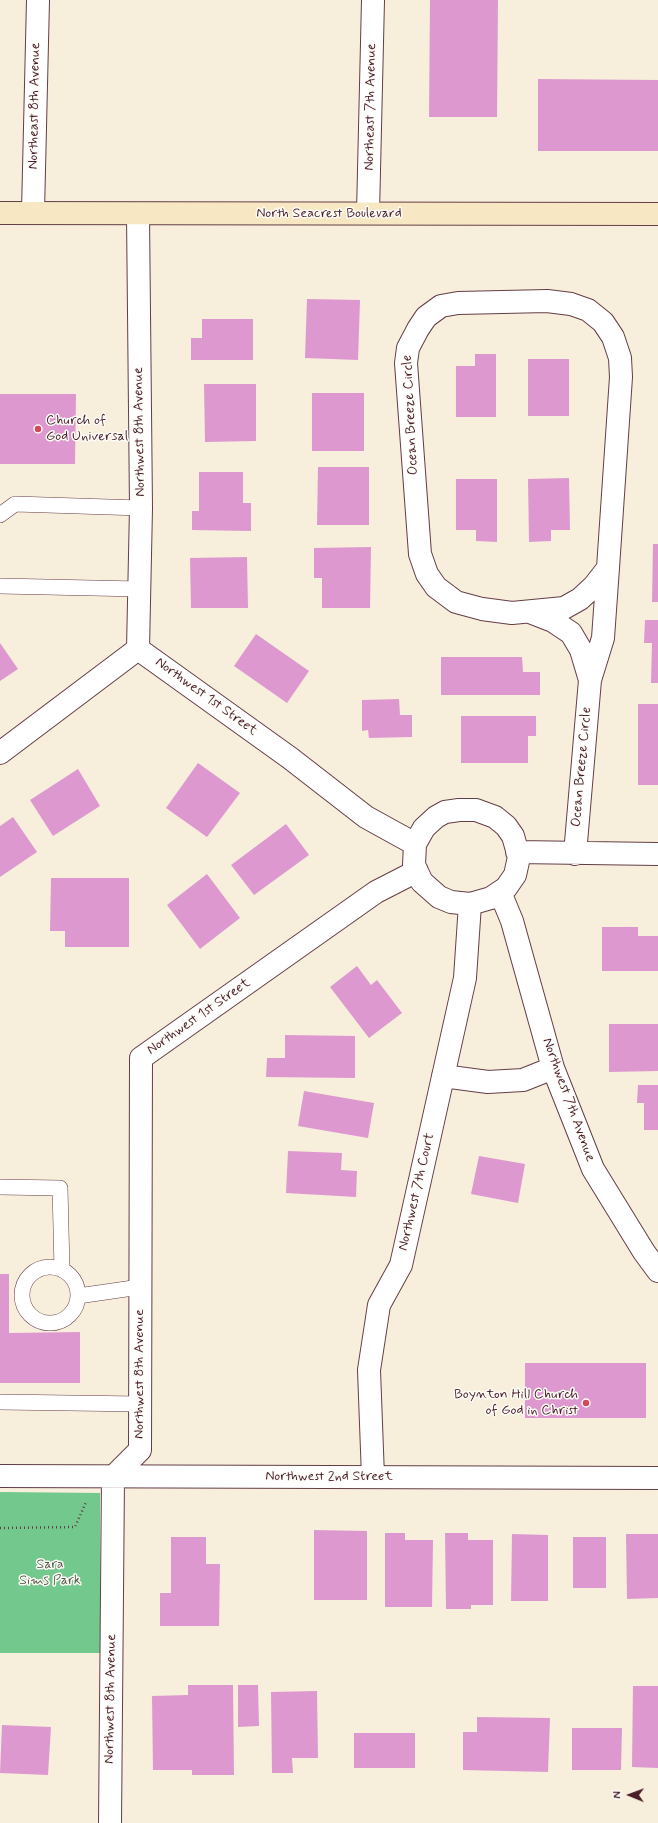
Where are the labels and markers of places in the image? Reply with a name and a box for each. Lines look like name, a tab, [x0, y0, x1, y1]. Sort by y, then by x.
place label: Church of God Universal	[46, 413, 128, 446]
marker: Church of God Universal	[33, 424, 43, 434]
place label: Boynton Hill Church of God in Christ	[454, 1387, 578, 1420]
marker: Boynton Hill Church of God in Christ	[581, 1398, 591, 1408]

